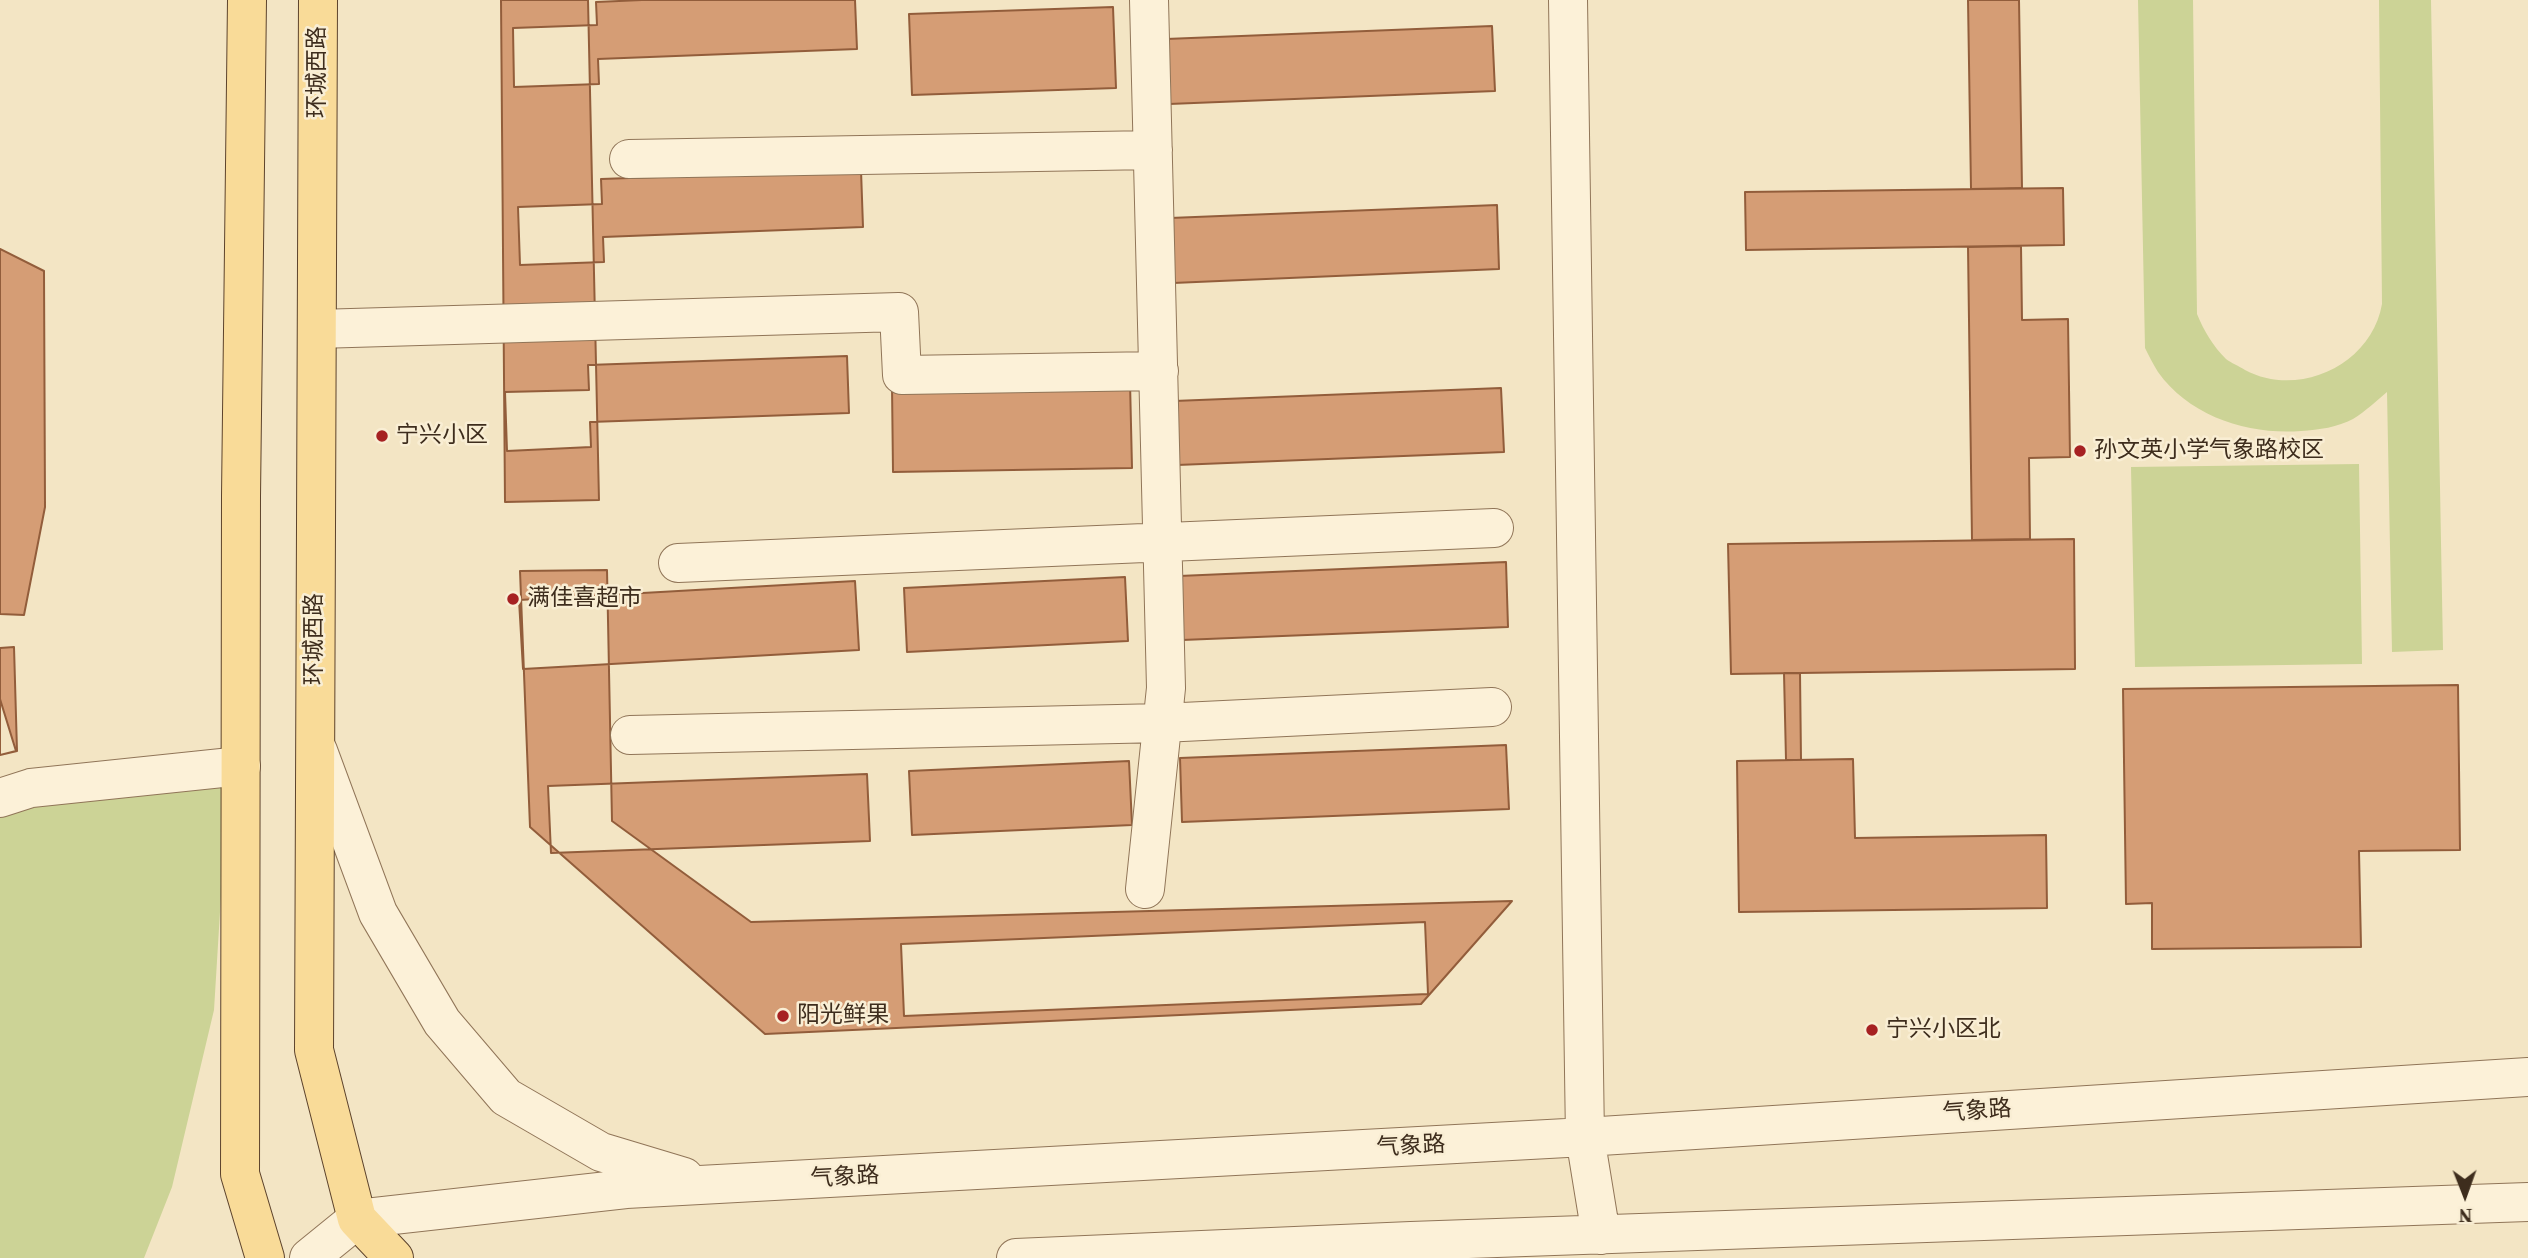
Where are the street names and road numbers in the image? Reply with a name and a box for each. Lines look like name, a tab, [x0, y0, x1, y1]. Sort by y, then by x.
street label: 环城西路	[304, 26, 332, 118]
street label: 环城西路	[301, 593, 329, 685]
street label: 气象路	[1942, 1096, 2012, 1128]
street label: 气象路	[1376, 1131, 1446, 1163]
street label: 气象路	[810, 1162, 880, 1194]

